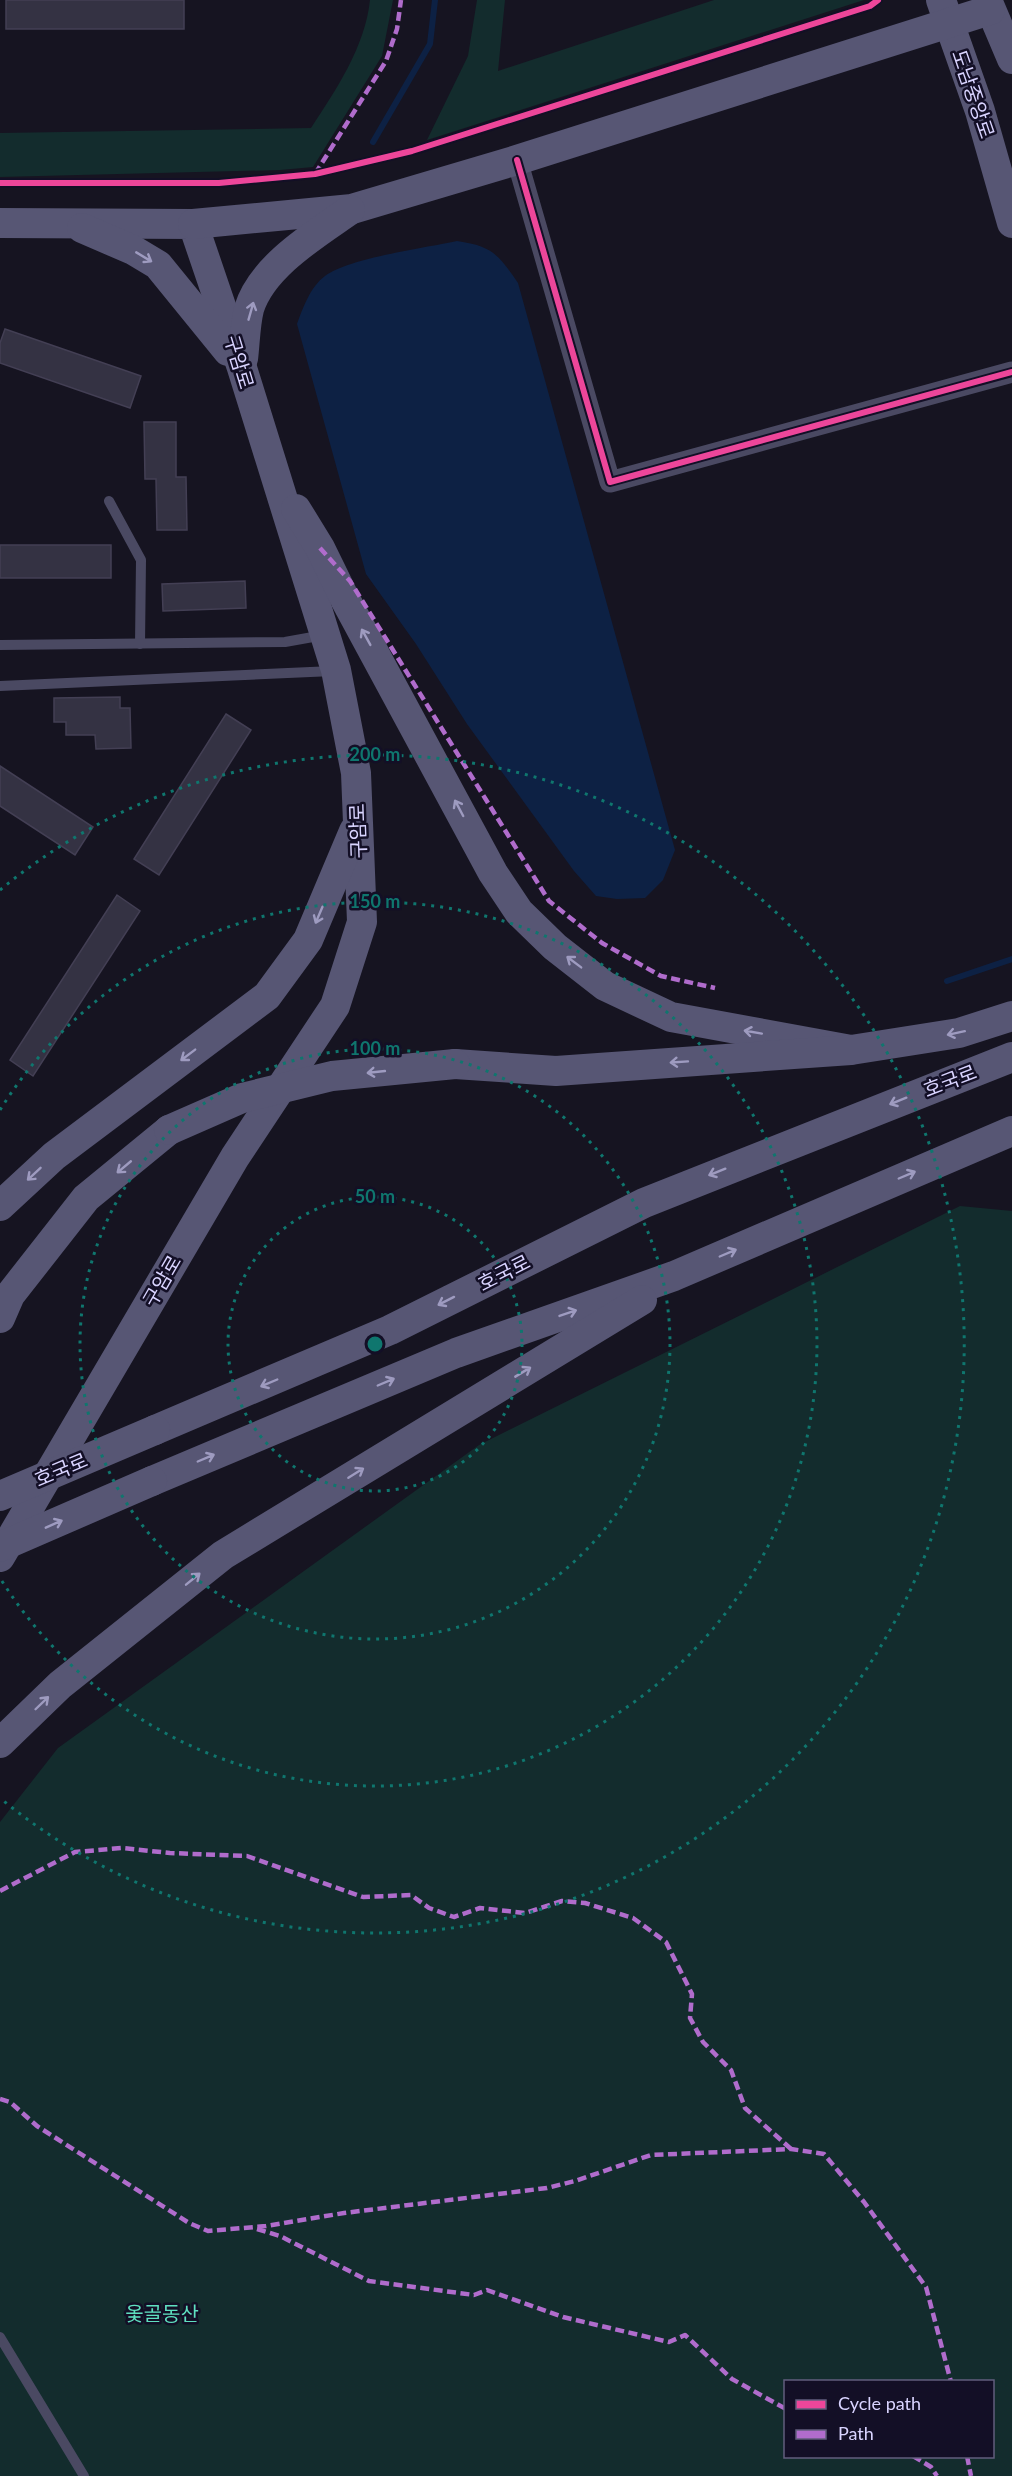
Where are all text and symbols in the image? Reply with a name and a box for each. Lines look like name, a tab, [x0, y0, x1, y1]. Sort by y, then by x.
street label: 도남중앙로	[948, 46, 1000, 141]
one-way arrow	[135, 251, 152, 263]
one-way arrow	[245, 302, 257, 321]
street label: 구암로	[220, 332, 260, 392]
one-way arrow	[359, 629, 371, 646]
text: 200 m	[350, 743, 400, 765]
one-way arrow	[453, 799, 464, 817]
street label: 구암로	[344, 803, 370, 859]
text: 150 m	[350, 890, 400, 912]
one-way arrow	[313, 905, 324, 924]
one-way arrow	[566, 956, 582, 969]
one-way arrow	[743, 1026, 763, 1037]
one-way arrow	[947, 1028, 966, 1039]
text: 100 m	[350, 1037, 400, 1059]
one-way arrow	[181, 1049, 197, 1061]
one-way arrow	[670, 1057, 689, 1068]
street label: 호국로	[920, 1059, 980, 1101]
one-way arrow	[367, 1067, 387, 1078]
one-way arrow	[890, 1096, 908, 1107]
one-way arrow	[117, 1160, 132, 1174]
one-way arrow	[27, 1167, 42, 1181]
one-way arrow	[708, 1167, 727, 1178]
one-way arrow	[897, 1169, 916, 1180]
text: 50 m	[355, 1185, 395, 1207]
one-way arrow	[718, 1247, 737, 1258]
street label: 호국로	[474, 1249, 534, 1295]
street label: 구암로	[137, 1251, 185, 1310]
one-way arrow	[438, 1296, 456, 1308]
one-way arrow	[558, 1307, 577, 1318]
centre of rings	[365, 1334, 385, 1354]
one-way arrow	[514, 1366, 531, 1378]
one-way arrow	[376, 1376, 394, 1387]
one-way arrow	[261, 1378, 279, 1389]
street label: 호국로	[31, 1447, 91, 1491]
one-way arrow	[196, 1452, 215, 1463]
one-way arrow	[347, 1466, 364, 1478]
one-way arrow	[44, 1518, 62, 1529]
one-way arrow	[185, 1572, 200, 1586]
one-way arrow	[35, 1696, 50, 1710]
park label: 옻골동산	[125, 2301, 199, 2325]
legend	[784, 2380, 994, 2458]
text: Cycle path	[838, 2392, 921, 2414]
text: Path	[838, 2422, 874, 2444]

